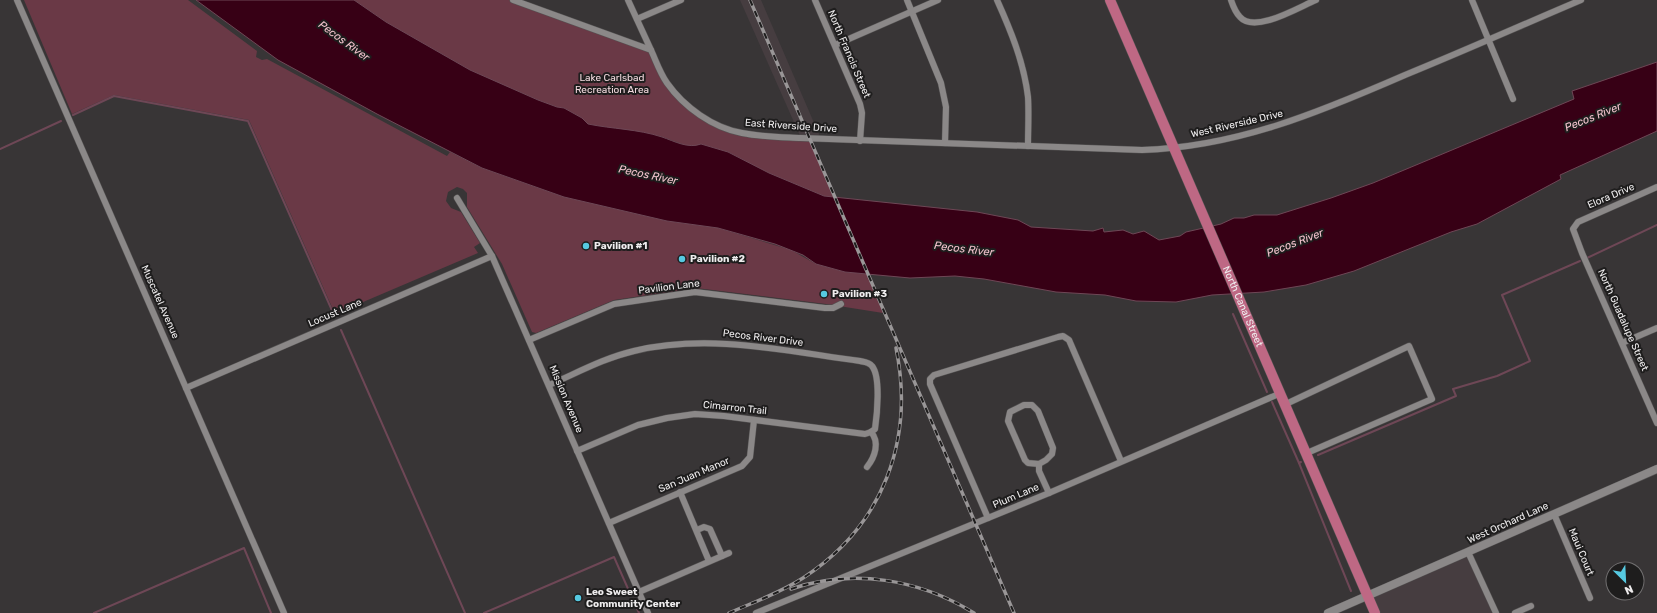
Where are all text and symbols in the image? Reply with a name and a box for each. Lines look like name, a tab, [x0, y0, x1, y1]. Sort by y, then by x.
street label: North Francis Street	[825, 8, 873, 100]
water label: Pecos River	[316, 18, 373, 64]
park label: Lake Carlsbad Recreation Area	[575, 72, 649, 96]
water label: Pecos River	[1563, 99, 1624, 134]
street label: West Riverside Drive	[1190, 107, 1285, 140]
street label: East Riverside Drive	[745, 117, 838, 135]
water label: Pecos River	[617, 162, 679, 188]
street label: Elora Drive	[1586, 181, 1637, 211]
water label: Pecos River	[1265, 226, 1326, 260]
water label: Pecos River	[933, 239, 995, 259]
place label: Pavilion #1	[594, 240, 647, 252]
marker: Pavilion #1	[581, 241, 591, 251]
place label: Pavilion #2	[690, 253, 745, 265]
marker: Pavilion #2	[677, 254, 687, 264]
street label: Muscatel Avenue	[138, 263, 182, 341]
street label: North Canal Street	[1220, 264, 1265, 349]
street label: North Guadalupe Street	[1595, 267, 1651, 373]
street label: Pavilion Lane	[638, 277, 701, 297]
place label: Pavilion #3	[832, 288, 887, 300]
marker: Pavilion #3	[819, 289, 829, 299]
street label: Locust Lane	[306, 296, 364, 330]
street label: Pecos River Drive	[722, 327, 804, 349]
street label: Mission Avenue	[546, 364, 586, 435]
street label: Cimarron Trail	[703, 399, 767, 417]
street label: San Juan Manor	[657, 455, 731, 495]
street label: Plum Lane	[991, 481, 1041, 511]
street label: West Orchard Lane	[1466, 500, 1551, 546]
street label: Maui Court	[1566, 526, 1596, 578]
north arrow	[1605, 561, 1645, 601]
text: N	[1623, 582, 1635, 597]
place label: Leo Sweet Community Center	[586, 586, 681, 610]
marker: Leo Sweet Community Center	[573, 593, 583, 603]

